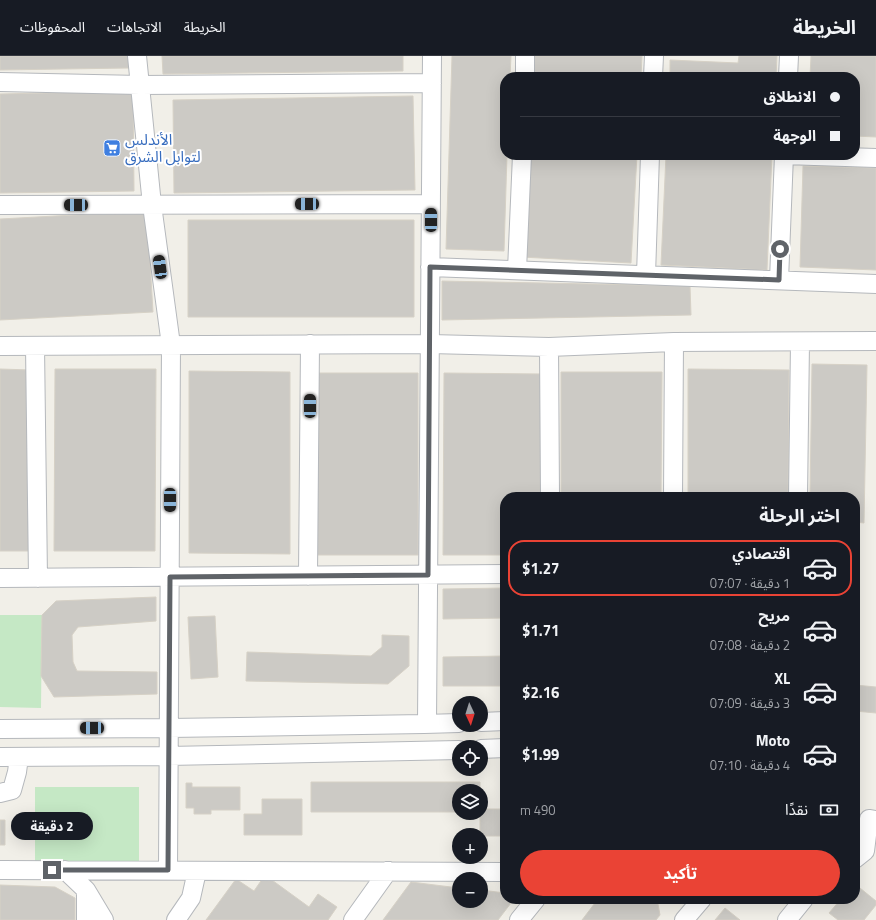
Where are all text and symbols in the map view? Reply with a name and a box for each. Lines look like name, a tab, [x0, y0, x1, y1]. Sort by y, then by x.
text: الخريطة	[793, 12, 856, 41]
text: المحفوظات	[20, 16, 85, 37]
text: الاتجاهات	[107, 16, 162, 37]
text: الخريطة	[184, 16, 226, 37]
text: الانطلاق	[764, 85, 816, 108]
text: الوجهة	[773, 124, 816, 147]
place label: الأندلس لتوابل الشرق	[125, 128, 201, 168]
supermarket icon: الأندلس لتوابل الشرق	[102, 138, 122, 158]
car	[295, 198, 319, 210]
car	[64, 199, 88, 211]
car	[425, 208, 437, 232]
route start	[771, 240, 789, 258]
car	[152, 254, 168, 280]
car	[304, 394, 316, 418]
car	[164, 488, 176, 512]
text: اختر الرحلة	[759, 502, 840, 529]
text: اقتصادي	[732, 542, 790, 565]
icon: car	[802, 550, 838, 586]
text: $1.27	[522, 557, 559, 580]
text: 1 دقيقة · 07:07	[710, 573, 790, 593]
text: مريح	[758, 604, 790, 627]
icon: car	[802, 612, 838, 648]
text: $1.71	[522, 619, 559, 642]
text: 2 دقيقة · 07:08	[710, 635, 790, 655]
text: XL	[774, 667, 790, 690]
icon: car	[802, 674, 838, 710]
text: $2.16	[522, 681, 559, 704]
text: 3 دقيقة · 07:09	[710, 693, 790, 713]
north arrow	[452, 696, 488, 732]
map controls	[452, 696, 488, 908]
car	[80, 722, 104, 734]
text: Moto	[756, 729, 790, 752]
icon: car	[802, 736, 838, 772]
button: locate	[452, 740, 488, 776]
text: $1.99	[522, 743, 559, 766]
text: 4 دقيقة · 07:10	[710, 755, 790, 775]
button: layers	[452, 784, 488, 820]
text: نقدًا	[785, 798, 808, 821]
icon: cash	[818, 799, 840, 821]
text: 490 m	[520, 800, 556, 820]
callout: 2 دقيقة	[11, 812, 93, 840]
text: 2 دقيقة	[31, 816, 73, 836]
button: +	[452, 828, 488, 864]
button: تأكيد	[520, 850, 840, 896]
route end	[43, 861, 61, 879]
button: −	[452, 872, 488, 908]

